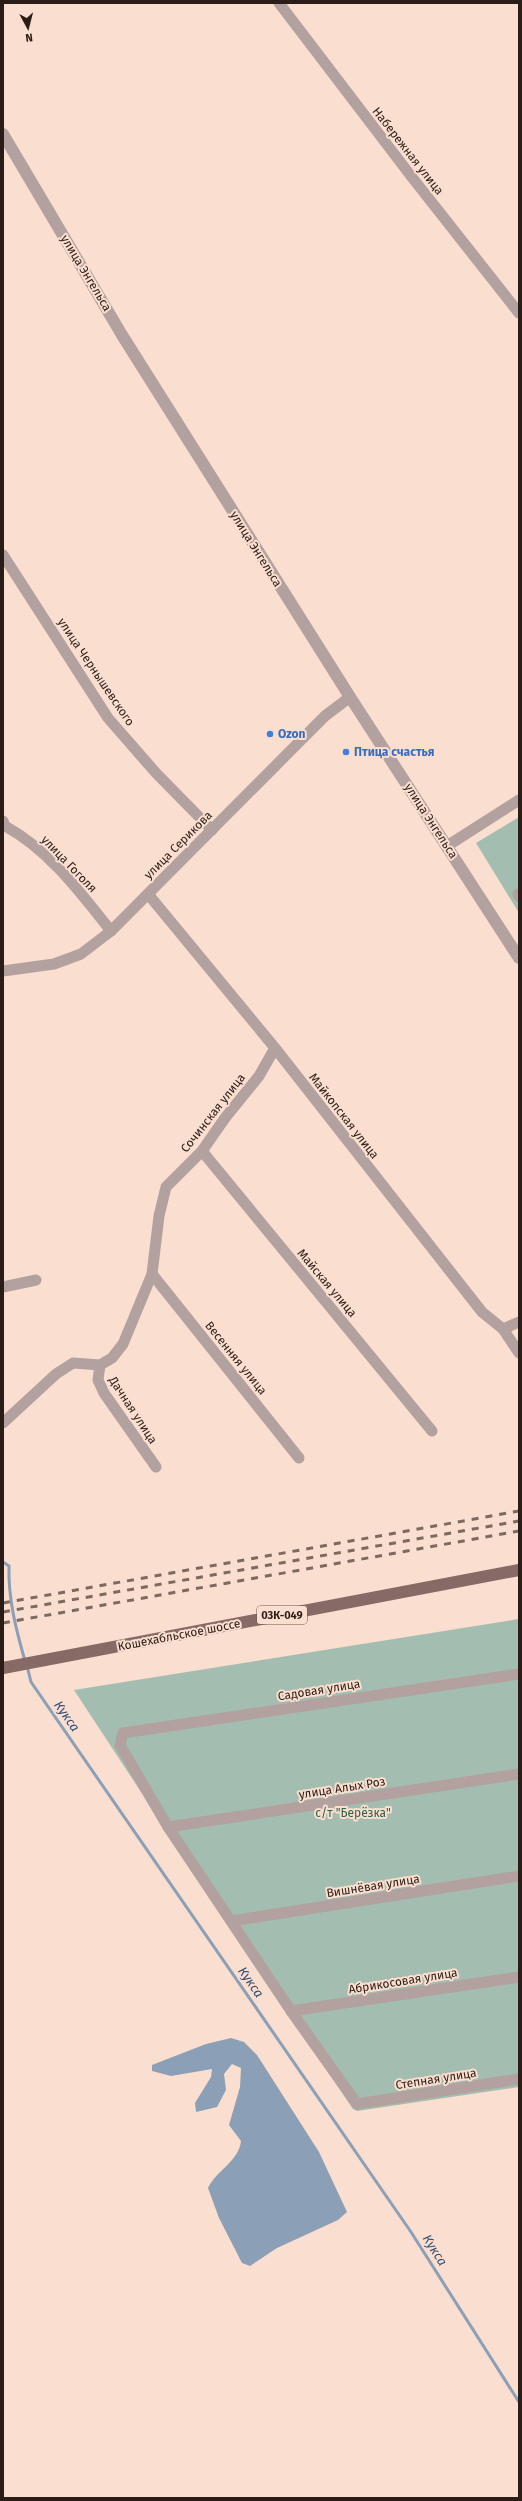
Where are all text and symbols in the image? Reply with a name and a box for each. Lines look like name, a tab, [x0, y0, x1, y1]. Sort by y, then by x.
north arrow	[8, 8, 48, 48]
text: N	[25, 31, 34, 44]
street label: Набережная улица	[369, 104, 447, 198]
street label: улица Энгельса	[58, 232, 114, 314]
street label: улица Энгельса	[227, 509, 285, 589]
street label: улица Чернышевского	[55, 615, 137, 729]
place label: Ozon	[278, 727, 306, 741]
marker: Ozon	[265, 729, 275, 739]
place label: Птица счастья	[354, 745, 434, 759]
marker: Птица счастья	[341, 747, 351, 757]
street label: улица Энгельса	[402, 781, 460, 861]
street label: улица Серикова	[141, 808, 215, 882]
street label: улица Гоголя	[38, 833, 100, 895]
street label: Майкопская улица	[306, 1070, 382, 1162]
street label: Сочинская улица	[178, 1071, 248, 1155]
street label: Майская улица	[294, 1246, 360, 1320]
street label: Весенняя улица	[202, 1319, 270, 1397]
street label: Дачная улица	[106, 1373, 160, 1446]
road number: 03К-049	[257, 1606, 307, 1624]
street label: Кошехабльское шоссе	[116, 1616, 242, 1654]
street label: Садовая улица	[277, 1677, 361, 1703]
water label: Кукса	[51, 1698, 83, 1734]
street label: улица Алых Роз	[298, 1774, 386, 1802]
park label: с/т "Берёзка"	[315, 1806, 391, 1820]
street label: Вишнёвая улица	[325, 1872, 421, 1900]
water label: Кукса	[235, 1964, 267, 2000]
street label: Абрикосовая улица	[347, 1965, 459, 1997]
street label: Степная улица	[395, 2066, 477, 2092]
water label: Кукса	[420, 2232, 450, 2268]

